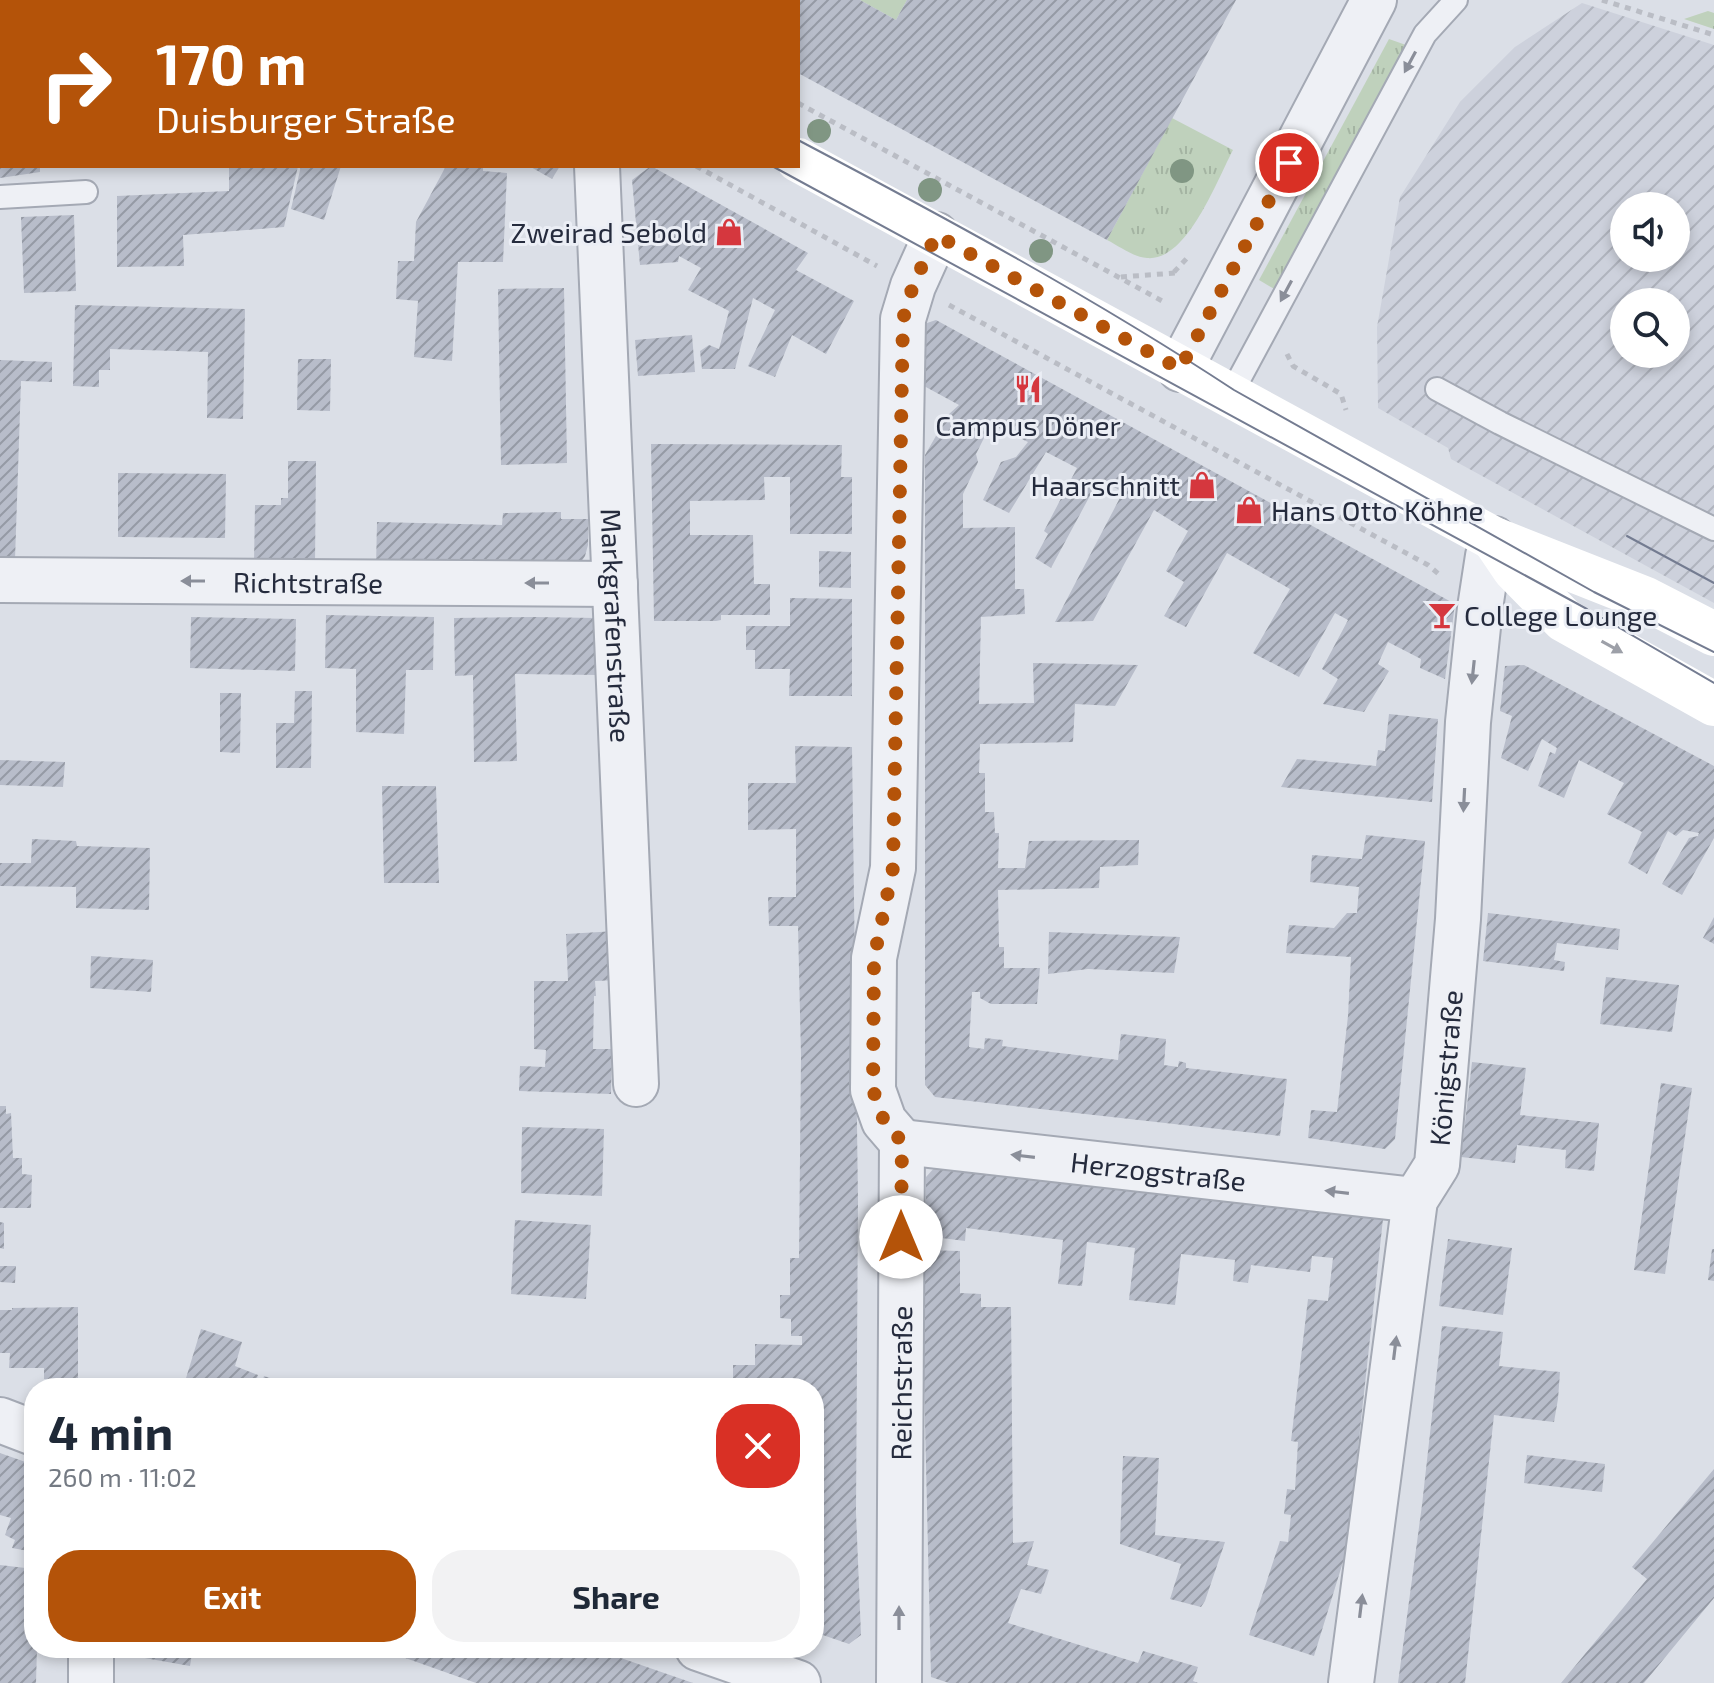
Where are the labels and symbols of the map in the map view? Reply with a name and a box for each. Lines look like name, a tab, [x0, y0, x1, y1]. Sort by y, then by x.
one-way arrow	[1403, 51, 1417, 73]
pin	[1255, 129, 1323, 197]
place label: Zweirad Sebold	[510, 215, 707, 249]
shop icon: Zweirad Sebold	[714, 217, 744, 247]
one-way arrow	[1280, 279, 1293, 302]
restaurant icon: Campus Döner	[1013, 374, 1043, 404]
place label: Campus Döner	[935, 408, 1121, 442]
place label: Haarschnitt	[1031, 468, 1180, 502]
shop icon: Haarschnitt	[1187, 470, 1217, 500]
place label: Hans Otto Köhne	[1271, 493, 1484, 527]
shop icon: Hans Otto Köhne	[1234, 495, 1264, 525]
street label: Markgrafenstraße	[595, 508, 638, 744]
street label: Richtstraße	[233, 565, 383, 599]
one-way arrow	[180, 575, 205, 587]
one-way arrow	[524, 577, 549, 590]
place label: College Lounge	[1464, 598, 1657, 632]
bar icon: College Lounge	[1427, 600, 1457, 630]
one-way arrow	[1600, 640, 1623, 654]
one-way arrow	[1467, 659, 1480, 684]
one-way arrow	[1457, 788, 1470, 813]
street label: Königstraße	[1422, 989, 1469, 1147]
street label: Herzogstraße	[1069, 1144, 1248, 1198]
one-way arrow	[1010, 1149, 1035, 1162]
one-way arrow	[1324, 1185, 1349, 1198]
position arrow	[859, 1195, 943, 1279]
street label: Reichstraße	[883, 1306, 918, 1460]
one-way arrow	[1389, 1335, 1402, 1360]
one-way arrow	[1355, 1593, 1368, 1618]
one-way arrow	[893, 1605, 905, 1630]

